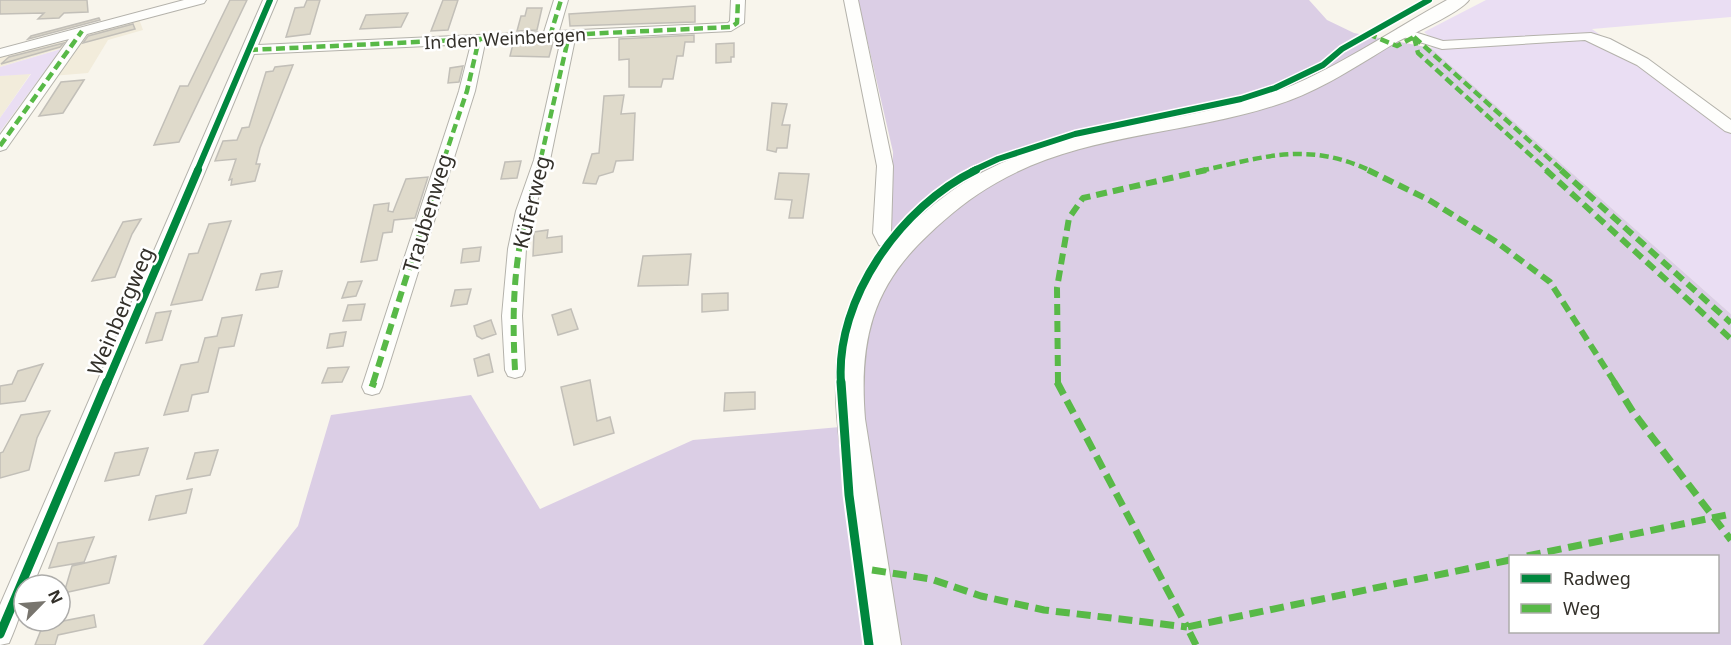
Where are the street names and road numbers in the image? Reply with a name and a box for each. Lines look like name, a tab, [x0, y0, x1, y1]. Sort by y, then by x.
street label: In den Weinbergen	[423, 22, 587, 54]
street label: Traubenweg	[396, 150, 458, 276]
street label: Küferweg	[506, 153, 556, 251]
street label: Weinbergweg	[80, 243, 160, 379]

